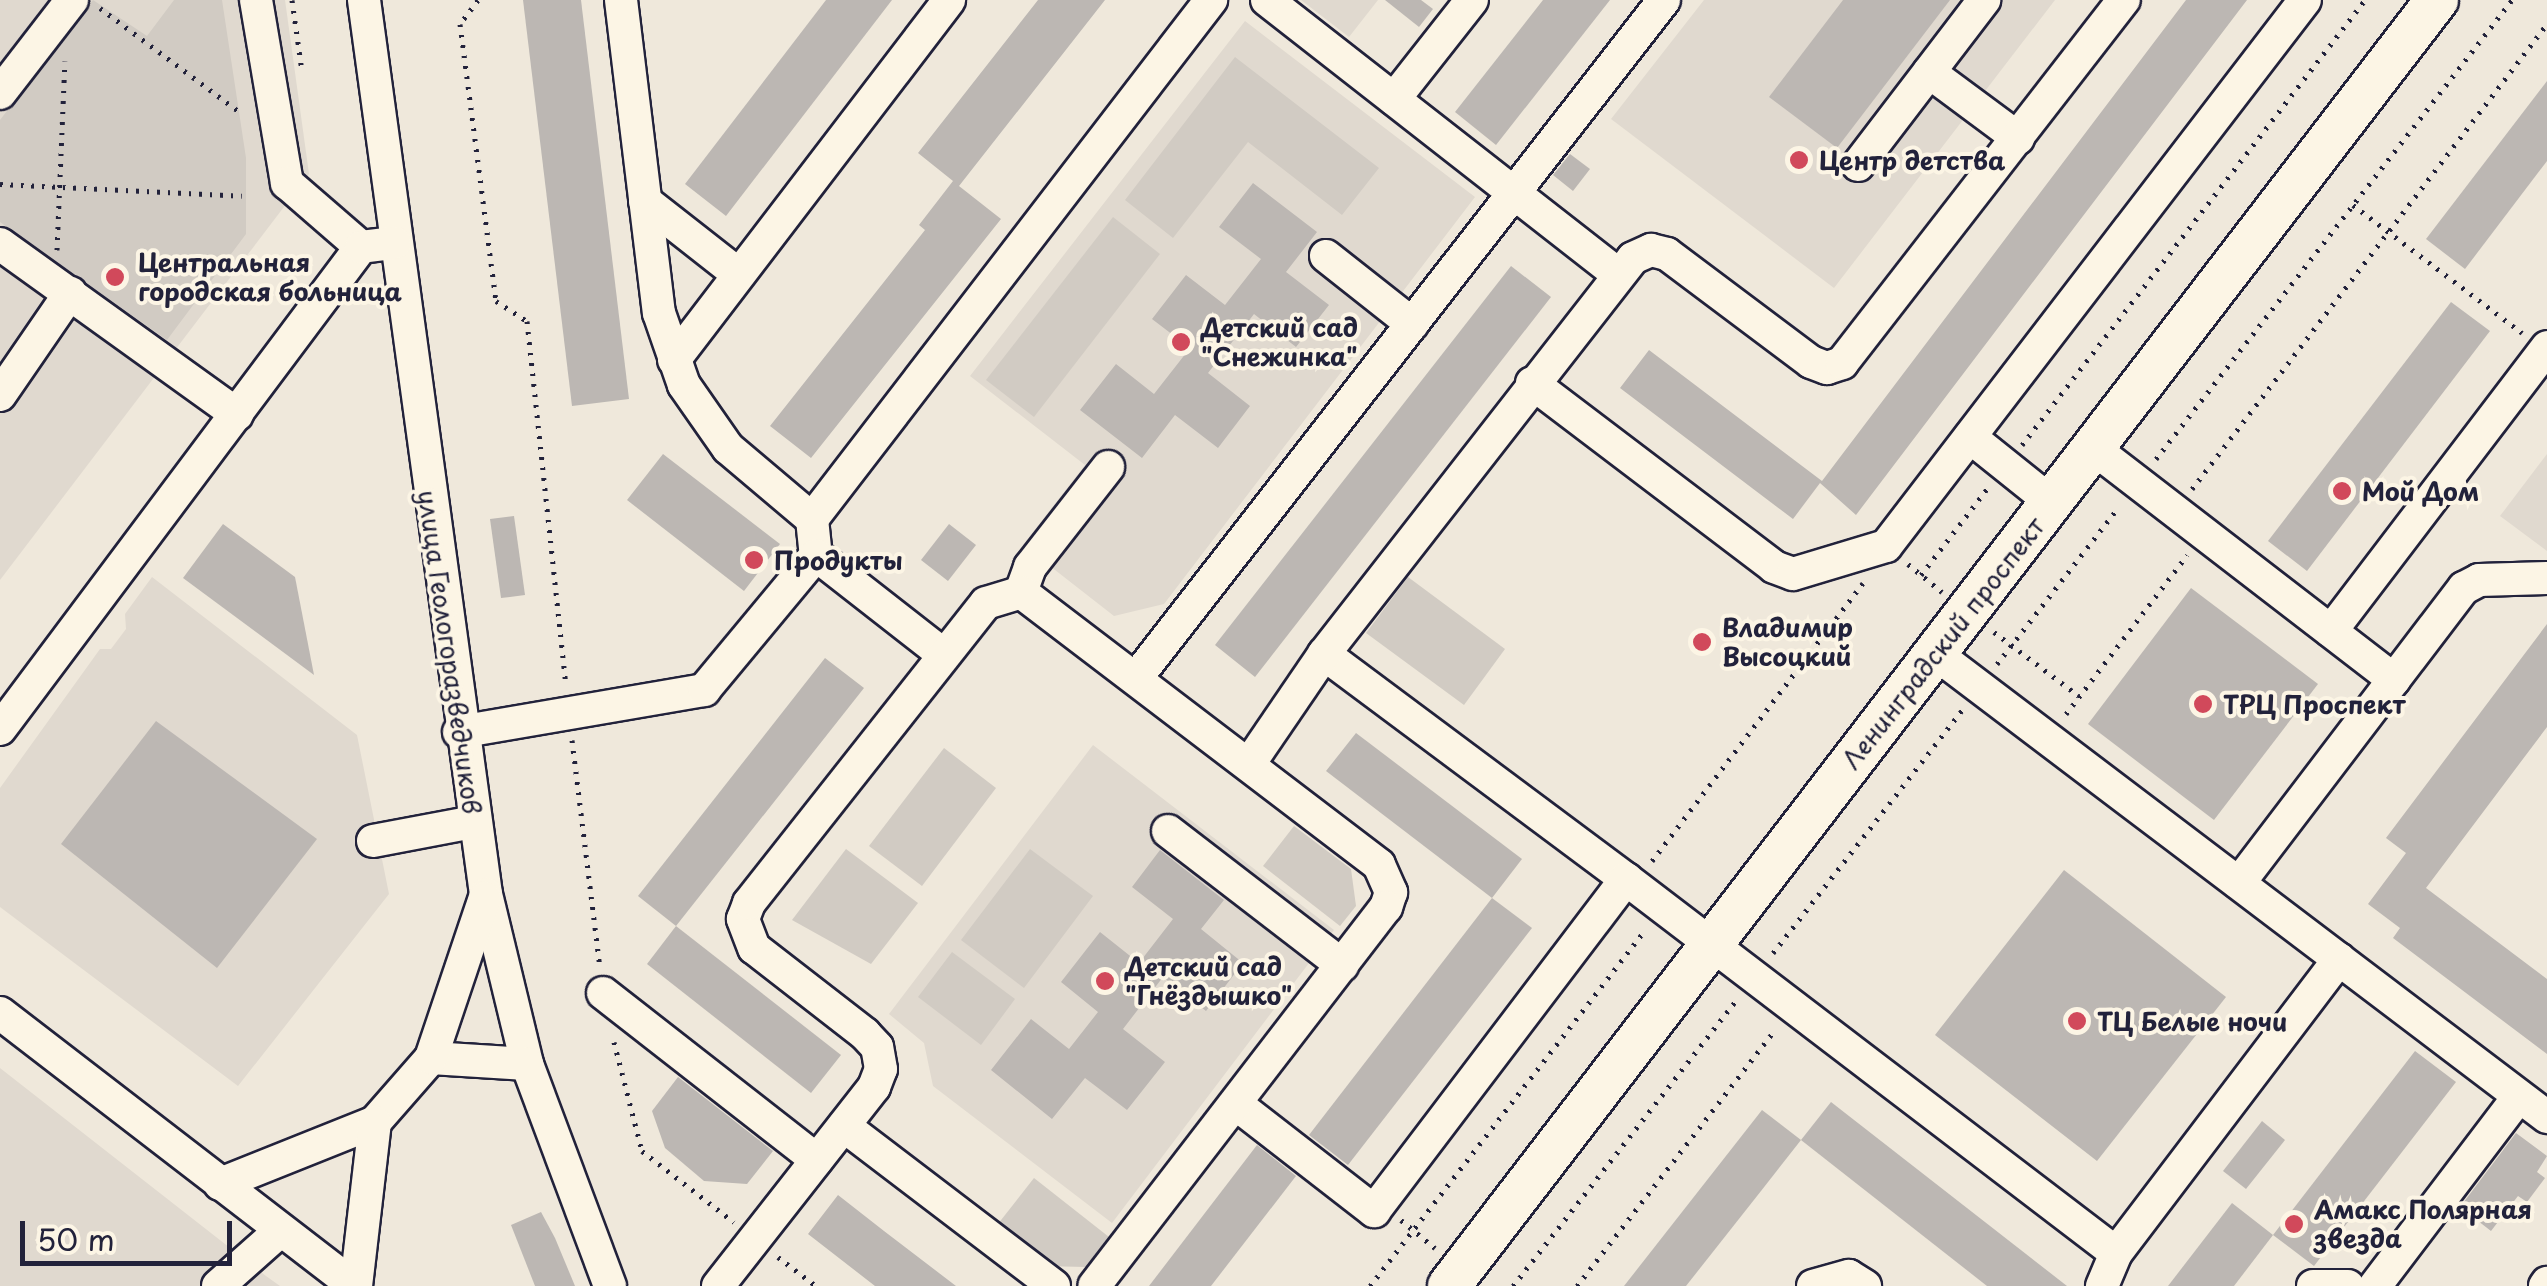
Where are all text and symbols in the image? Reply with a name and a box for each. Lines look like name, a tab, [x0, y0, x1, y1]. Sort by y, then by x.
place label: Центр детства	[1819, 145, 2007, 175]
marker: Центр детства	[1788, 149, 1810, 171]
place label: Центральная городская больница	[138, 248, 402, 307]
marker: Центральная городская больница	[102, 264, 128, 290]
place label: Детский сад "Снежинка"	[1201, 313, 1359, 372]
marker: Детский сад "Снежинка"	[1170, 331, 1192, 353]
place label: Мой Дом	[2362, 476, 2480, 506]
marker: Мой Дом	[2331, 480, 2353, 502]
street label: улица Геологоразведчиков	[412, 487, 488, 817]
street label: Ленинградский проспект	[1835, 511, 2051, 775]
place label: Продукты	[774, 545, 903, 575]
marker: Продукты	[743, 549, 765, 571]
place label: Владимир Высоцкий	[1722, 613, 1853, 672]
marker: Владимир Высоцкий	[1691, 631, 1713, 653]
place label: ТРЦ Проспект	[2223, 689, 2407, 719]
marker: ТРЦ Проспект	[2192, 693, 2214, 715]
place label: Детский сад "Гнёздышко"	[1125, 952, 1292, 1011]
marker: Детский сад "Гнёздышко"	[1094, 970, 1116, 992]
place label: ТЦ Белые ночи	[2097, 1006, 2289, 1036]
marker: ТЦ Белые ночи	[2066, 1010, 2088, 1032]
place label: Амакс Полярная звезда	[2314, 1195, 2532, 1254]
scale bar	[25, 1201, 238, 1263]
marker: Амакс Полярная звезда	[2283, 1213, 2305, 1235]
text: 50 m	[37, 1216, 115, 1261]

